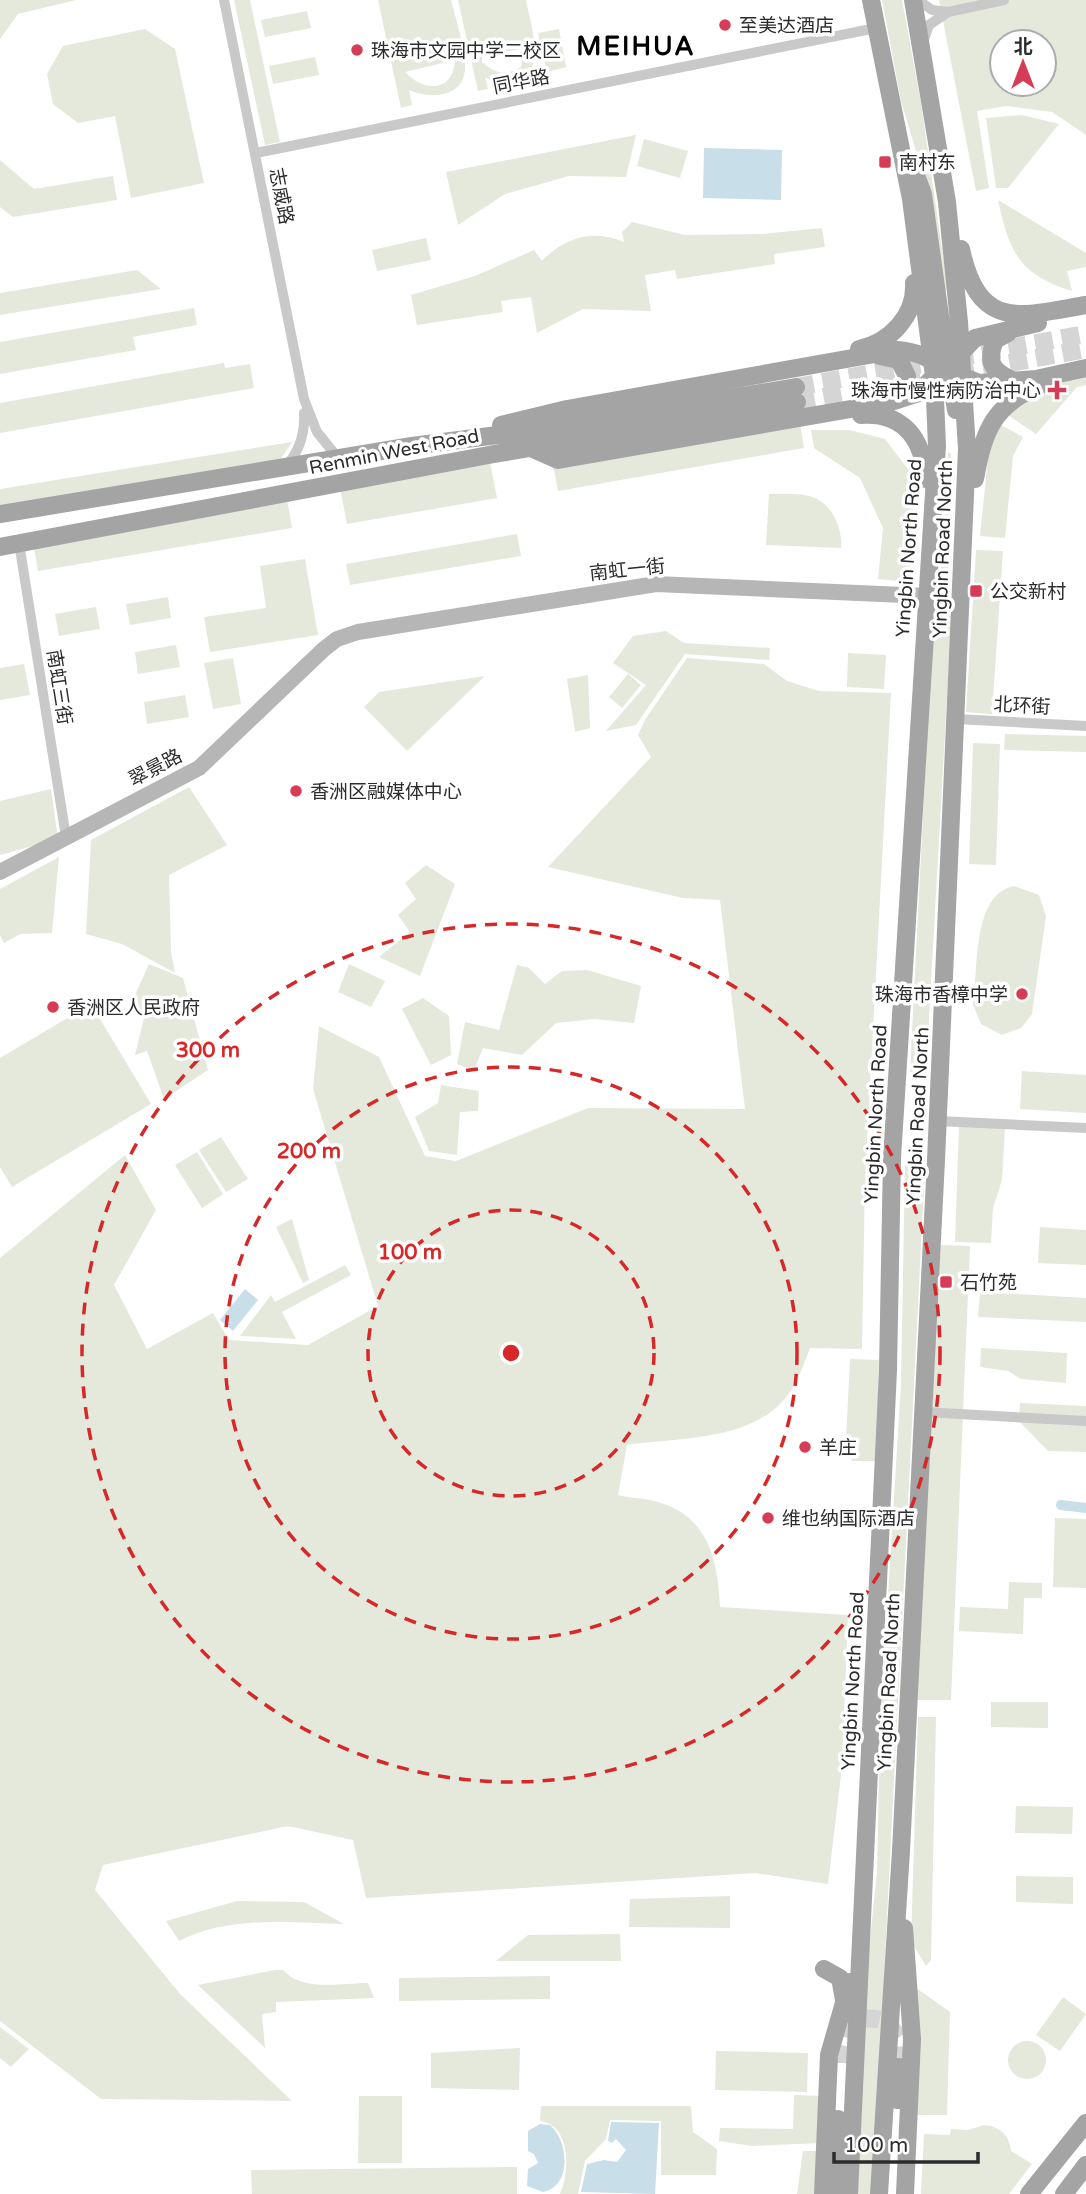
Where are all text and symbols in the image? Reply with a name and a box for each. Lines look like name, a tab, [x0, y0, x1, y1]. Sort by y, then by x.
place label: 至美达酒店	[739, 15, 834, 37]
marker: 至美达酒店	[717, 17, 733, 33]
north arrow	[988, 28, 1058, 98]
district label: MEIHUA	[576, 31, 696, 62]
text: 北	[1013, 36, 1033, 58]
place label: 珠海市文园中学二校区	[371, 40, 561, 62]
marker: 珠海市文园中学二校区	[349, 42, 365, 58]
street label: 同华路	[491, 66, 551, 98]
place label: 南村东	[899, 152, 956, 174]
marker: 南村东	[877, 154, 893, 170]
street label: 志威路	[265, 166, 297, 226]
place label: 珠海市慢性病防治中心	[851, 380, 1041, 402]
marker: 珠海市慢性病防治中心	[1047, 380, 1067, 400]
street label: Renmin West Road	[307, 425, 481, 479]
street label: Yingbin North Road	[892, 458, 926, 638]
street label: Yingbin Road North	[929, 459, 957, 639]
street label: 南虹一街	[588, 555, 666, 585]
place label: 公交新村	[990, 581, 1066, 603]
marker: 公交新村	[968, 583, 984, 599]
street label: 南虹三街	[42, 648, 76, 726]
street label: 北环街	[993, 694, 1051, 718]
street label: 翠景路	[125, 745, 186, 791]
place label: 香洲区融媒体中心	[310, 781, 462, 803]
marker: 香洲区融媒体中心	[288, 783, 304, 799]
place label: 珠海市香樟中学	[875, 984, 1008, 1006]
marker: 珠海市香樟中学	[1014, 986, 1030, 1002]
place label: 香洲区人民政府	[67, 997, 200, 1019]
marker: 香洲区人民政府	[45, 999, 61, 1015]
street label: Yingbin North Road	[860, 1024, 892, 1204]
street label: Yingbin Road North	[902, 1026, 934, 1206]
text: 300 m	[176, 1038, 240, 1063]
text: 200 m	[277, 1139, 341, 1164]
text: 100 m	[378, 1240, 442, 1265]
place label: 石竹苑	[960, 1272, 1017, 1294]
marker: 石竹苑	[938, 1274, 954, 1290]
centre of rings	[499, 1341, 523, 1365]
place label: 羊庄	[819, 1437, 857, 1459]
marker: 羊庄	[797, 1439, 813, 1455]
place label: 维也纳国际酒店	[782, 1508, 915, 1530]
marker: 维也纳国际酒店	[760, 1510, 776, 1526]
street label: Yingbin North Road	[837, 1591, 869, 1771]
street label: Yingbin Road North	[873, 1592, 905, 1772]
scale bar	[834, 2120, 978, 2164]
text: 100 m	[844, 2133, 908, 2158]

